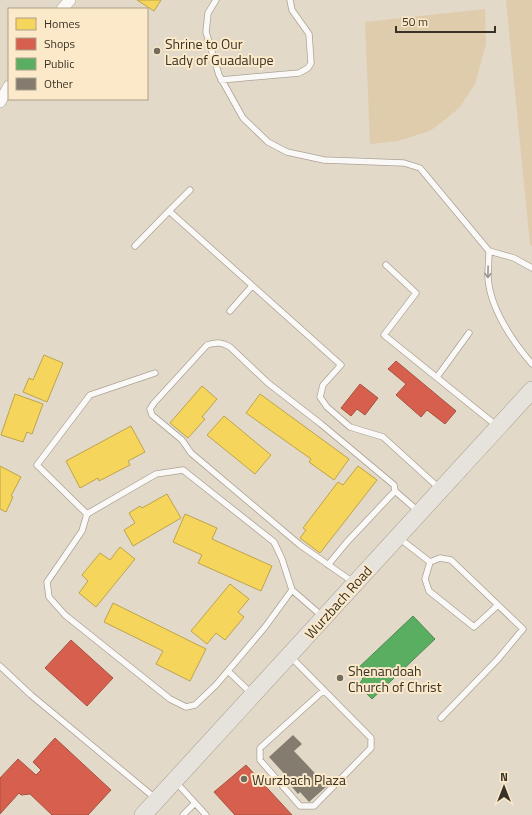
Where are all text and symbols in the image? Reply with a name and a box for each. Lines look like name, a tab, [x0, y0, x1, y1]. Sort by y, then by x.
legend	[8, 8, 148, 100]
scale bar	[396, 8, 495, 34]
text: 50 m	[402, 12, 428, 31]
text: Homes	[44, 14, 80, 33]
place label: Shrine to Our Lady of Guadalupe	[165, 33, 274, 70]
text: Shops	[44, 34, 76, 53]
marker: Shrine to Our Lady of Guadalupe	[152, 46, 162, 56]
text: Public	[44, 54, 74, 73]
text: Other	[44, 74, 73, 93]
one-way arrow	[484, 265, 492, 278]
street label: Wurzbach Road	[299, 561, 377, 643]
place label: Shenandoah Church of Christ	[348, 660, 442, 697]
marker: Shenandoah Church of Christ	[335, 673, 345, 683]
north arrow	[484, 767, 524, 807]
place label: Wurzbach Plaza	[252, 769, 346, 790]
text: N	[500, 769, 508, 785]
marker: Wurzbach Plaza	[239, 774, 249, 784]

